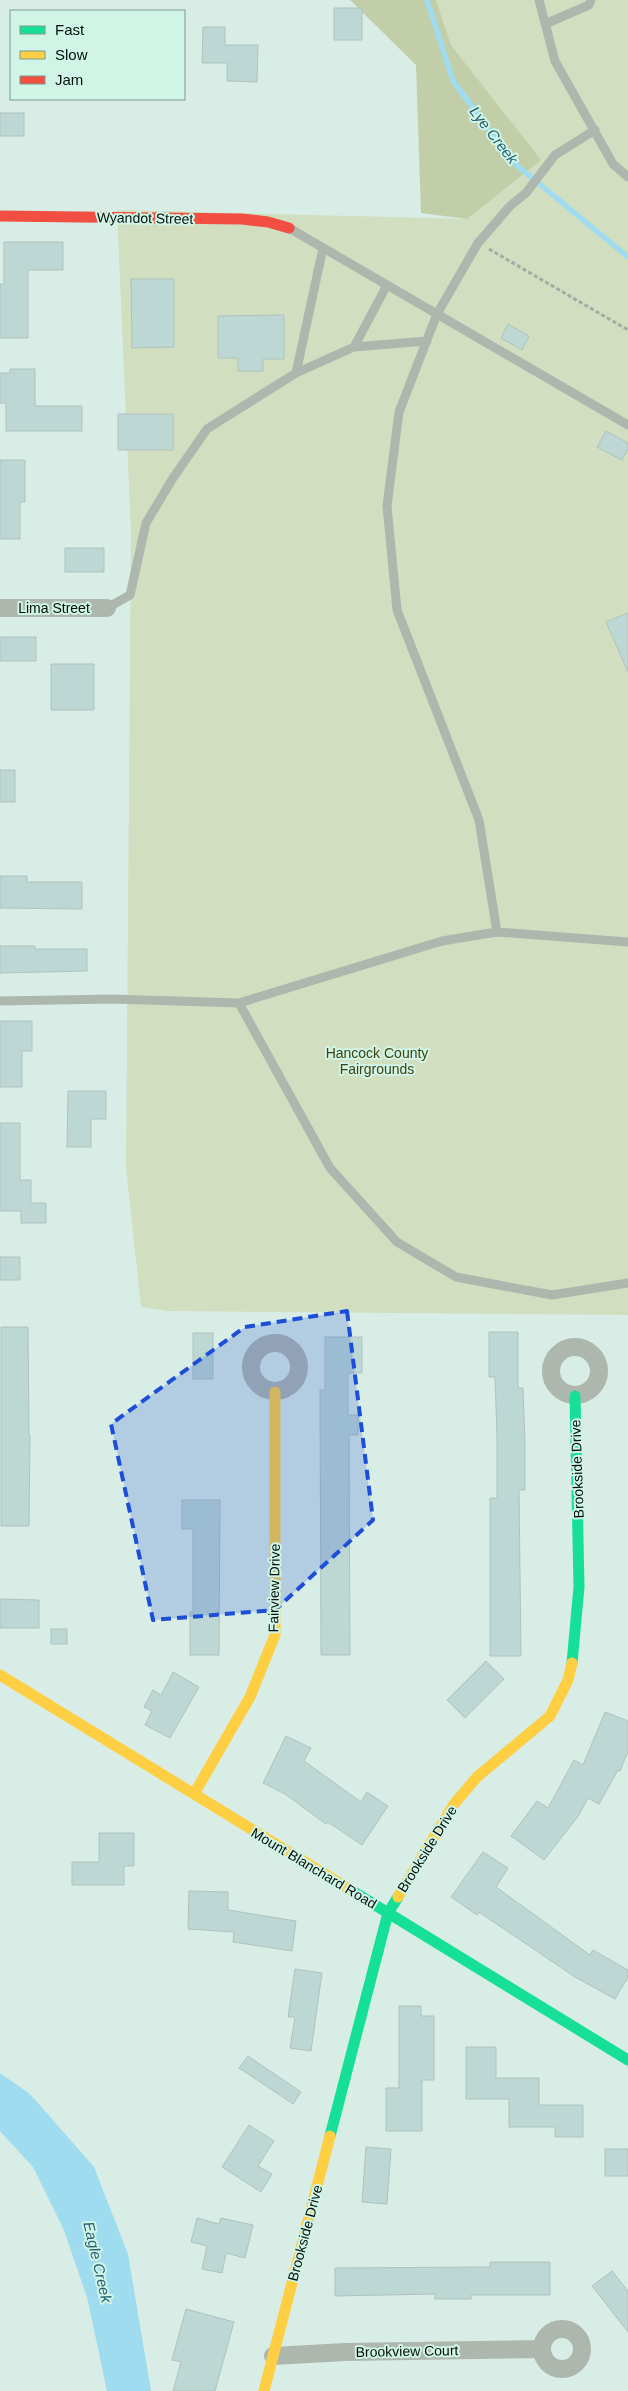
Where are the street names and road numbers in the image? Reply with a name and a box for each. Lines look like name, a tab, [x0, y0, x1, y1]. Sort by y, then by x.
street label: Wyandot Street	[97, 209, 193, 227]
street label: Lima Street	[18, 600, 90, 616]
street label: Brookside Drive	[567, 1419, 587, 1519]
street label: Fairview Drive	[265, 1543, 283, 1632]
street label: Brookside Drive	[394, 1803, 460, 1895]
street label: Mount Blanchard Road	[249, 1824, 379, 1912]
street label: Brookside Drive	[284, 2183, 326, 2283]
street label: Brookview Court	[356, 2342, 459, 2360]

